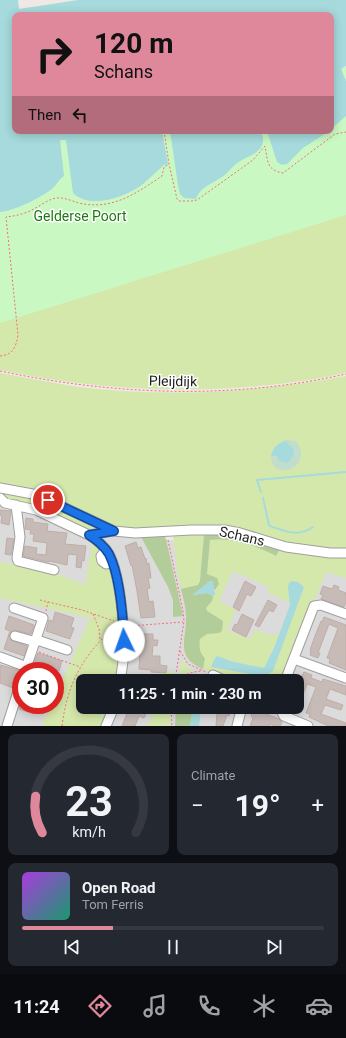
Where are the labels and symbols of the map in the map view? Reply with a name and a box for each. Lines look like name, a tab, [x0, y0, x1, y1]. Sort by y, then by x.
park label: Gelderse Poort	[34, 208, 127, 224]
street label: Pleijdijk	[149, 373, 198, 389]
pin	[31, 483, 65, 517]
street label: Schans	[218, 523, 266, 549]
position arrow	[103, 620, 145, 662]
speed limit sign: 30	[12, 662, 64, 714]

